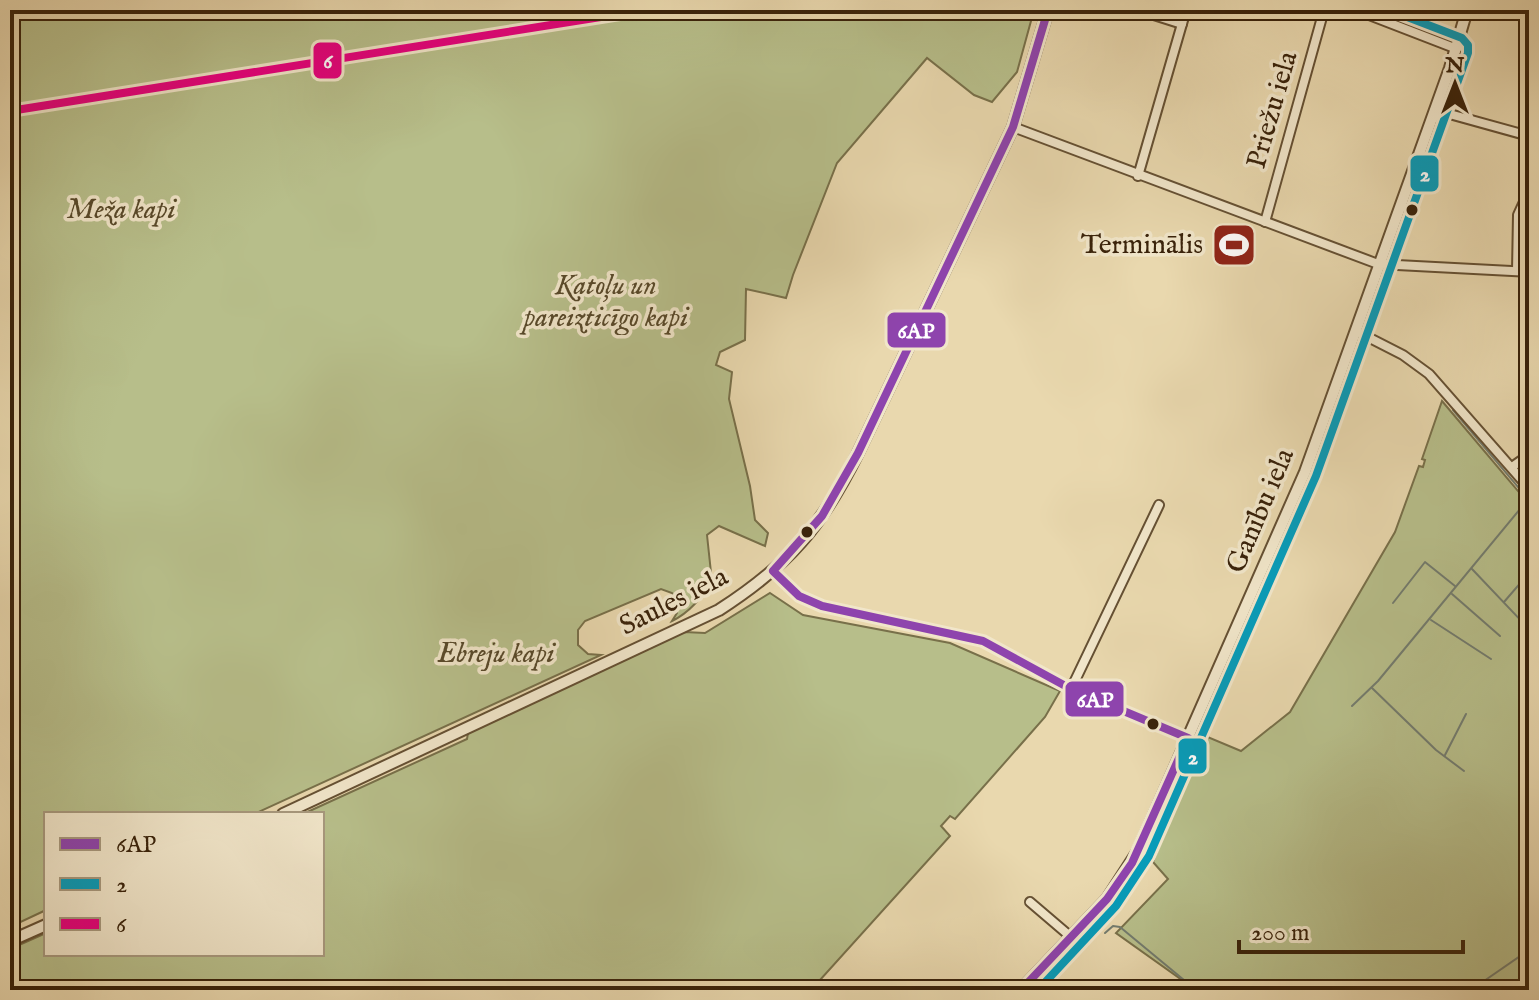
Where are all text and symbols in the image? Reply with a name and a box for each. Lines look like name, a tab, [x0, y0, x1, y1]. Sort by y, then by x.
line badge: 6	[312, 41, 343, 80]
north arrow	[1415, 44, 1495, 124]
street label: Priežu iela	[1240, 47, 1307, 173]
text: 6	[323, 48, 334, 76]
text: N	[1444, 52, 1465, 80]
line badge: 2	[1409, 154, 1440, 193]
text: 2	[1420, 161, 1430, 189]
park label: Meža kapi	[66, 193, 178, 228]
unlabelled marker	[1404, 202, 1420, 218]
sports icon: Terminālis	[1210, 221, 1258, 269]
place label: Terminālis	[1081, 228, 1203, 263]
park label: Katoļu un pareizticīgo kapi	[519, 269, 690, 336]
line badge: 6AP	[886, 311, 947, 349]
text: 6AP	[898, 318, 935, 346]
street label: Ganību iela	[1219, 443, 1303, 579]
unlabelled marker	[799, 524, 815, 540]
street label: Saules iela	[614, 559, 735, 644]
park label: Ebreju kapi	[436, 637, 557, 672]
line badge: 6AP	[1064, 680, 1125, 718]
text: 6AP	[1077, 687, 1114, 715]
unlabelled marker	[1145, 716, 1161, 732]
line badge: 2	[1177, 737, 1208, 775]
text: 2	[1188, 744, 1198, 772]
legend	[44, 812, 324, 956]
text: 6AP	[116, 830, 156, 861]
text: 2	[116, 870, 127, 901]
scale bar	[1239, 904, 1463, 954]
text: 6	[116, 910, 127, 941]
text: 200 m	[1251, 918, 1310, 949]

